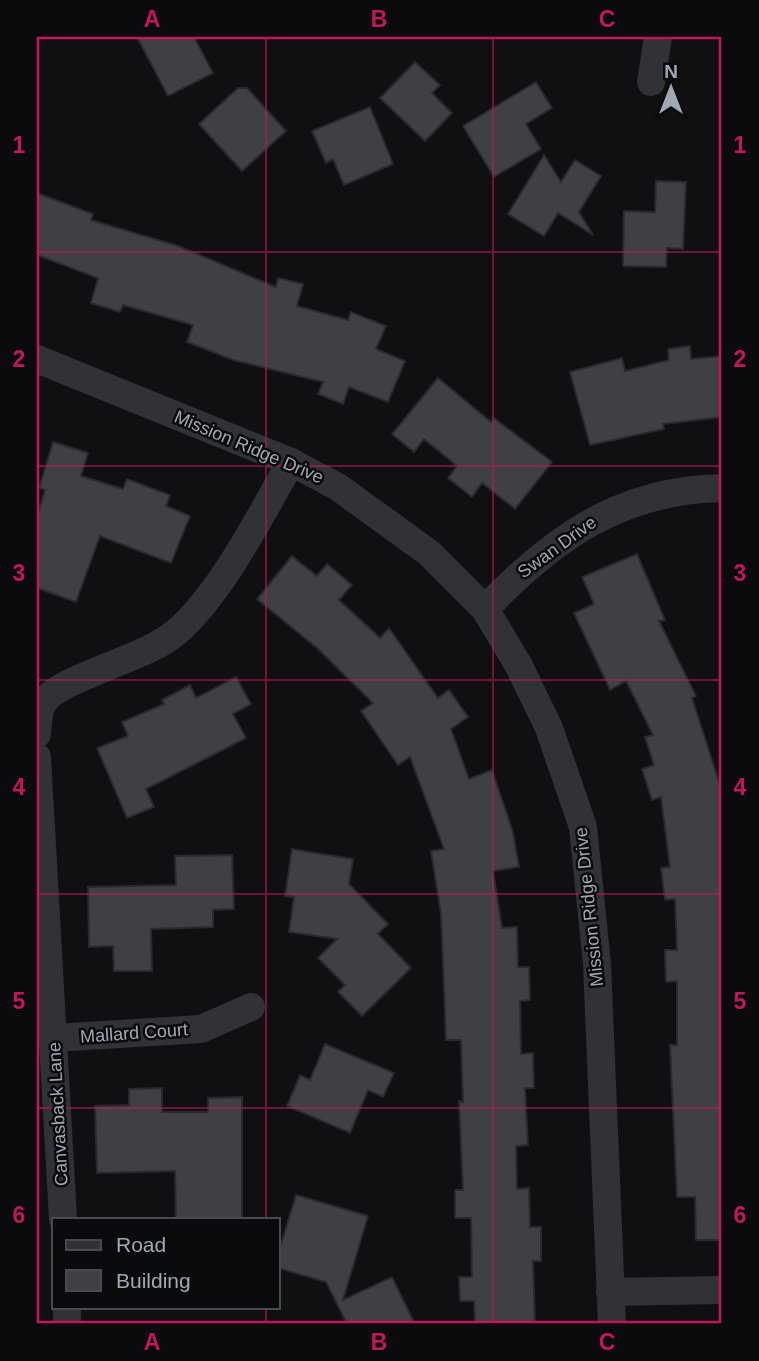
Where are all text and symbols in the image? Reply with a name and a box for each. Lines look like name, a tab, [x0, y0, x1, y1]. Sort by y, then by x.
text: A	[144, 6, 160, 32]
text: B	[371, 6, 387, 32]
text: C	[599, 6, 615, 32]
north arrow	[636, 52, 706, 122]
text: N	[664, 61, 678, 82]
text: 1	[13, 132, 26, 158]
text: 1	[734, 132, 747, 158]
text: 2	[13, 346, 25, 372]
text: 2	[734, 346, 746, 372]
street label: Mission Ridge Drive	[171, 407, 327, 487]
street label: Swan Drive	[514, 512, 600, 582]
text: 3	[13, 560, 25, 586]
text: 3	[734, 560, 746, 586]
text: 4	[13, 774, 26, 800]
text: 4	[734, 774, 747, 800]
street label: Mission Ridge Drive	[571, 826, 607, 988]
text: 5	[13, 988, 26, 1014]
text: 5	[734, 988, 747, 1014]
street label: Mallard Court	[79, 1019, 189, 1047]
street label: Canvasback Lane	[44, 1042, 72, 1186]
text: 6	[13, 1202, 25, 1228]
text: 6	[734, 1202, 746, 1228]
legend	[52, 1218, 280, 1308]
text: Road	[116, 1233, 166, 1256]
text: Building	[116, 1269, 191, 1292]
text: A	[144, 1329, 160, 1355]
text: B	[371, 1329, 387, 1355]
text: C	[599, 1329, 615, 1355]

